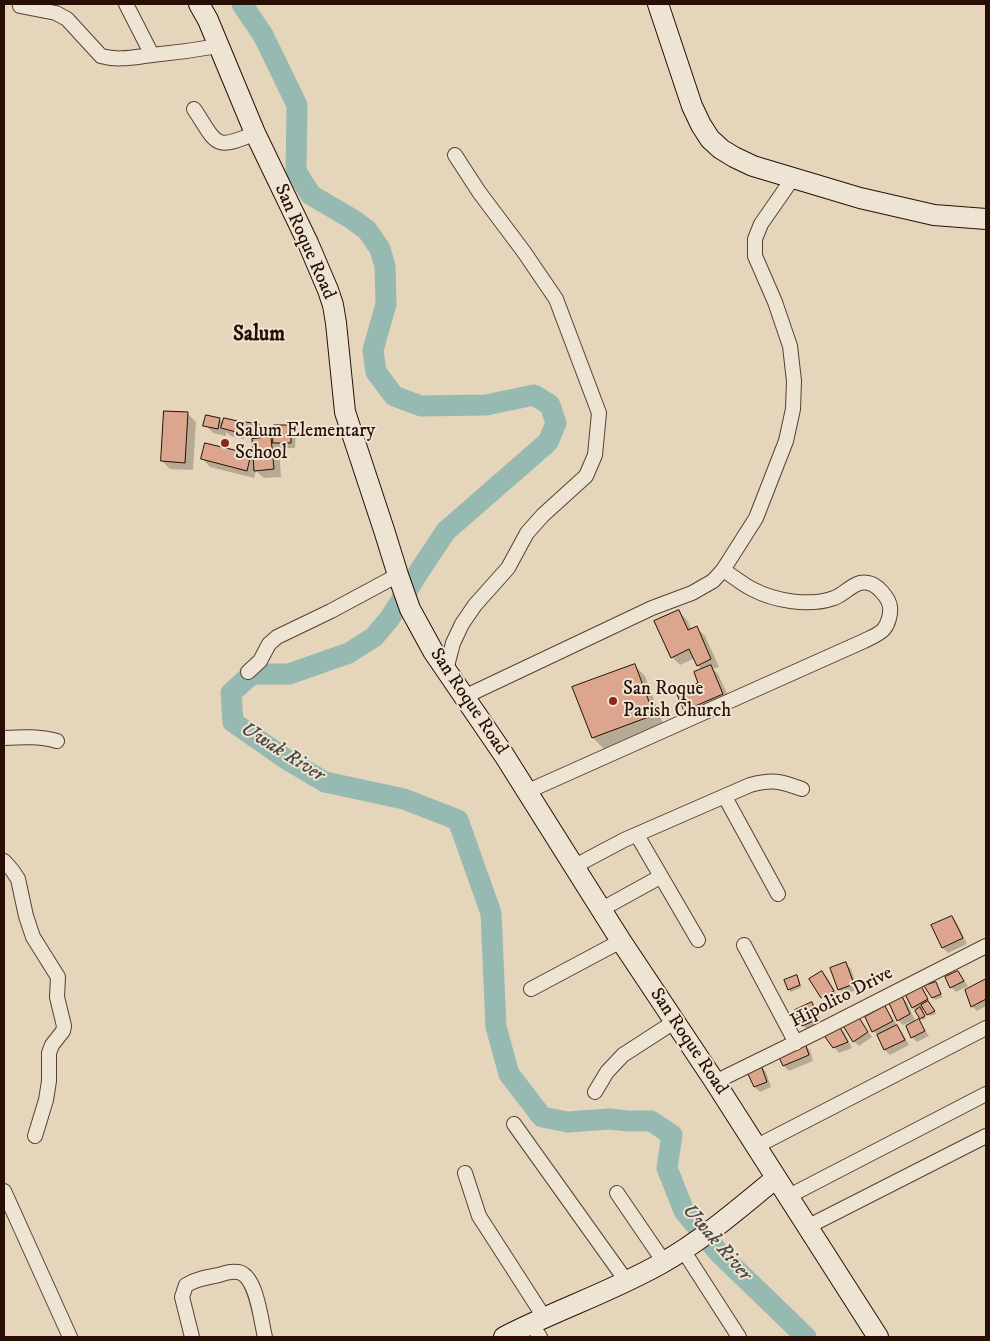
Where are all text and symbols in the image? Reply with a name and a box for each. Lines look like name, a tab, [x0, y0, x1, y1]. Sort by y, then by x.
street label: San Roque Road	[268, 181, 340, 303]
district label: Salum	[233, 323, 285, 349]
place label: Salum Elementary School	[235, 421, 375, 465]
marker: Salum Elementary School	[219, 437, 231, 449]
street label: San Roque Road	[424, 644, 512, 760]
place label: San Roque Parish Church	[623, 679, 731, 723]
marker: San Roque Parish Church	[607, 695, 619, 707]
water label: Uwak River	[236, 718, 328, 788]
street label: Hipolito Drive	[787, 962, 897, 1034]
street label: San Roque Road	[644, 984, 732, 1100]
water label: Uwak River	[676, 1200, 756, 1286]

